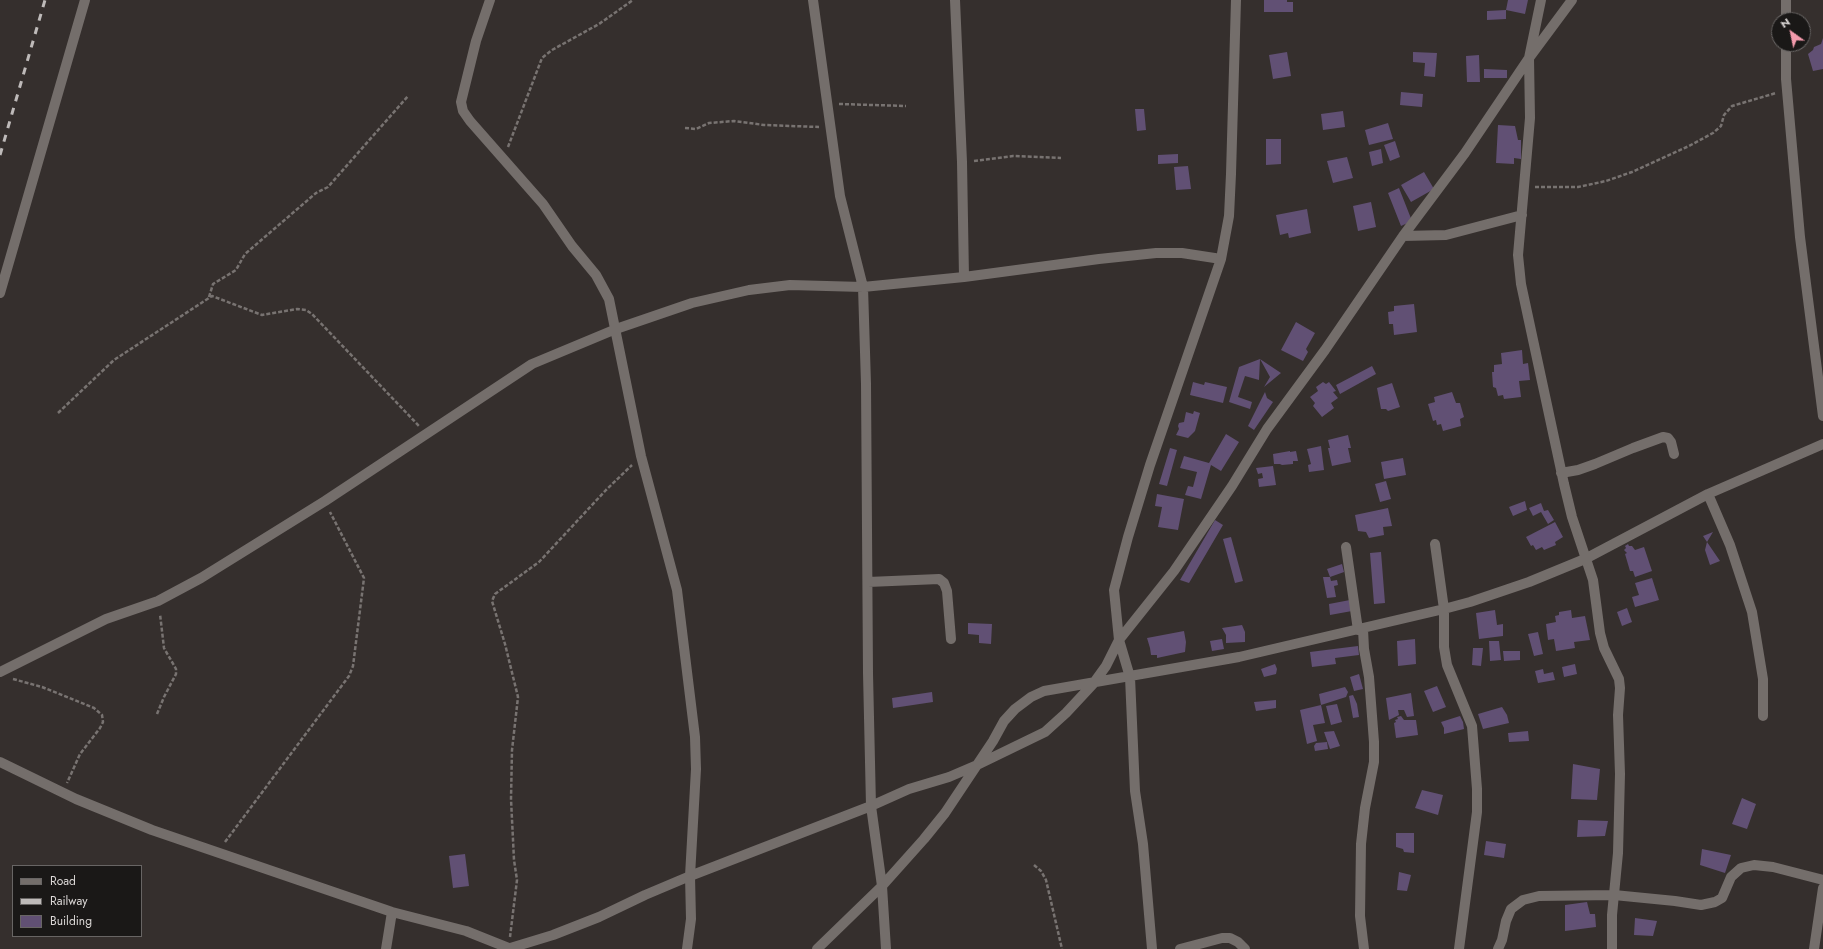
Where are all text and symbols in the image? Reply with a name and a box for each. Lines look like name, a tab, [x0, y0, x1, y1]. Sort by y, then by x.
north arrow	[1771, 12, 1811, 52]
text: N	[1777, 14, 1793, 32]
legend	[12, 865, 142, 937]
text: Road	[50, 872, 76, 890]
text: Railway	[50, 892, 88, 910]
text: Building	[50, 912, 92, 930]

